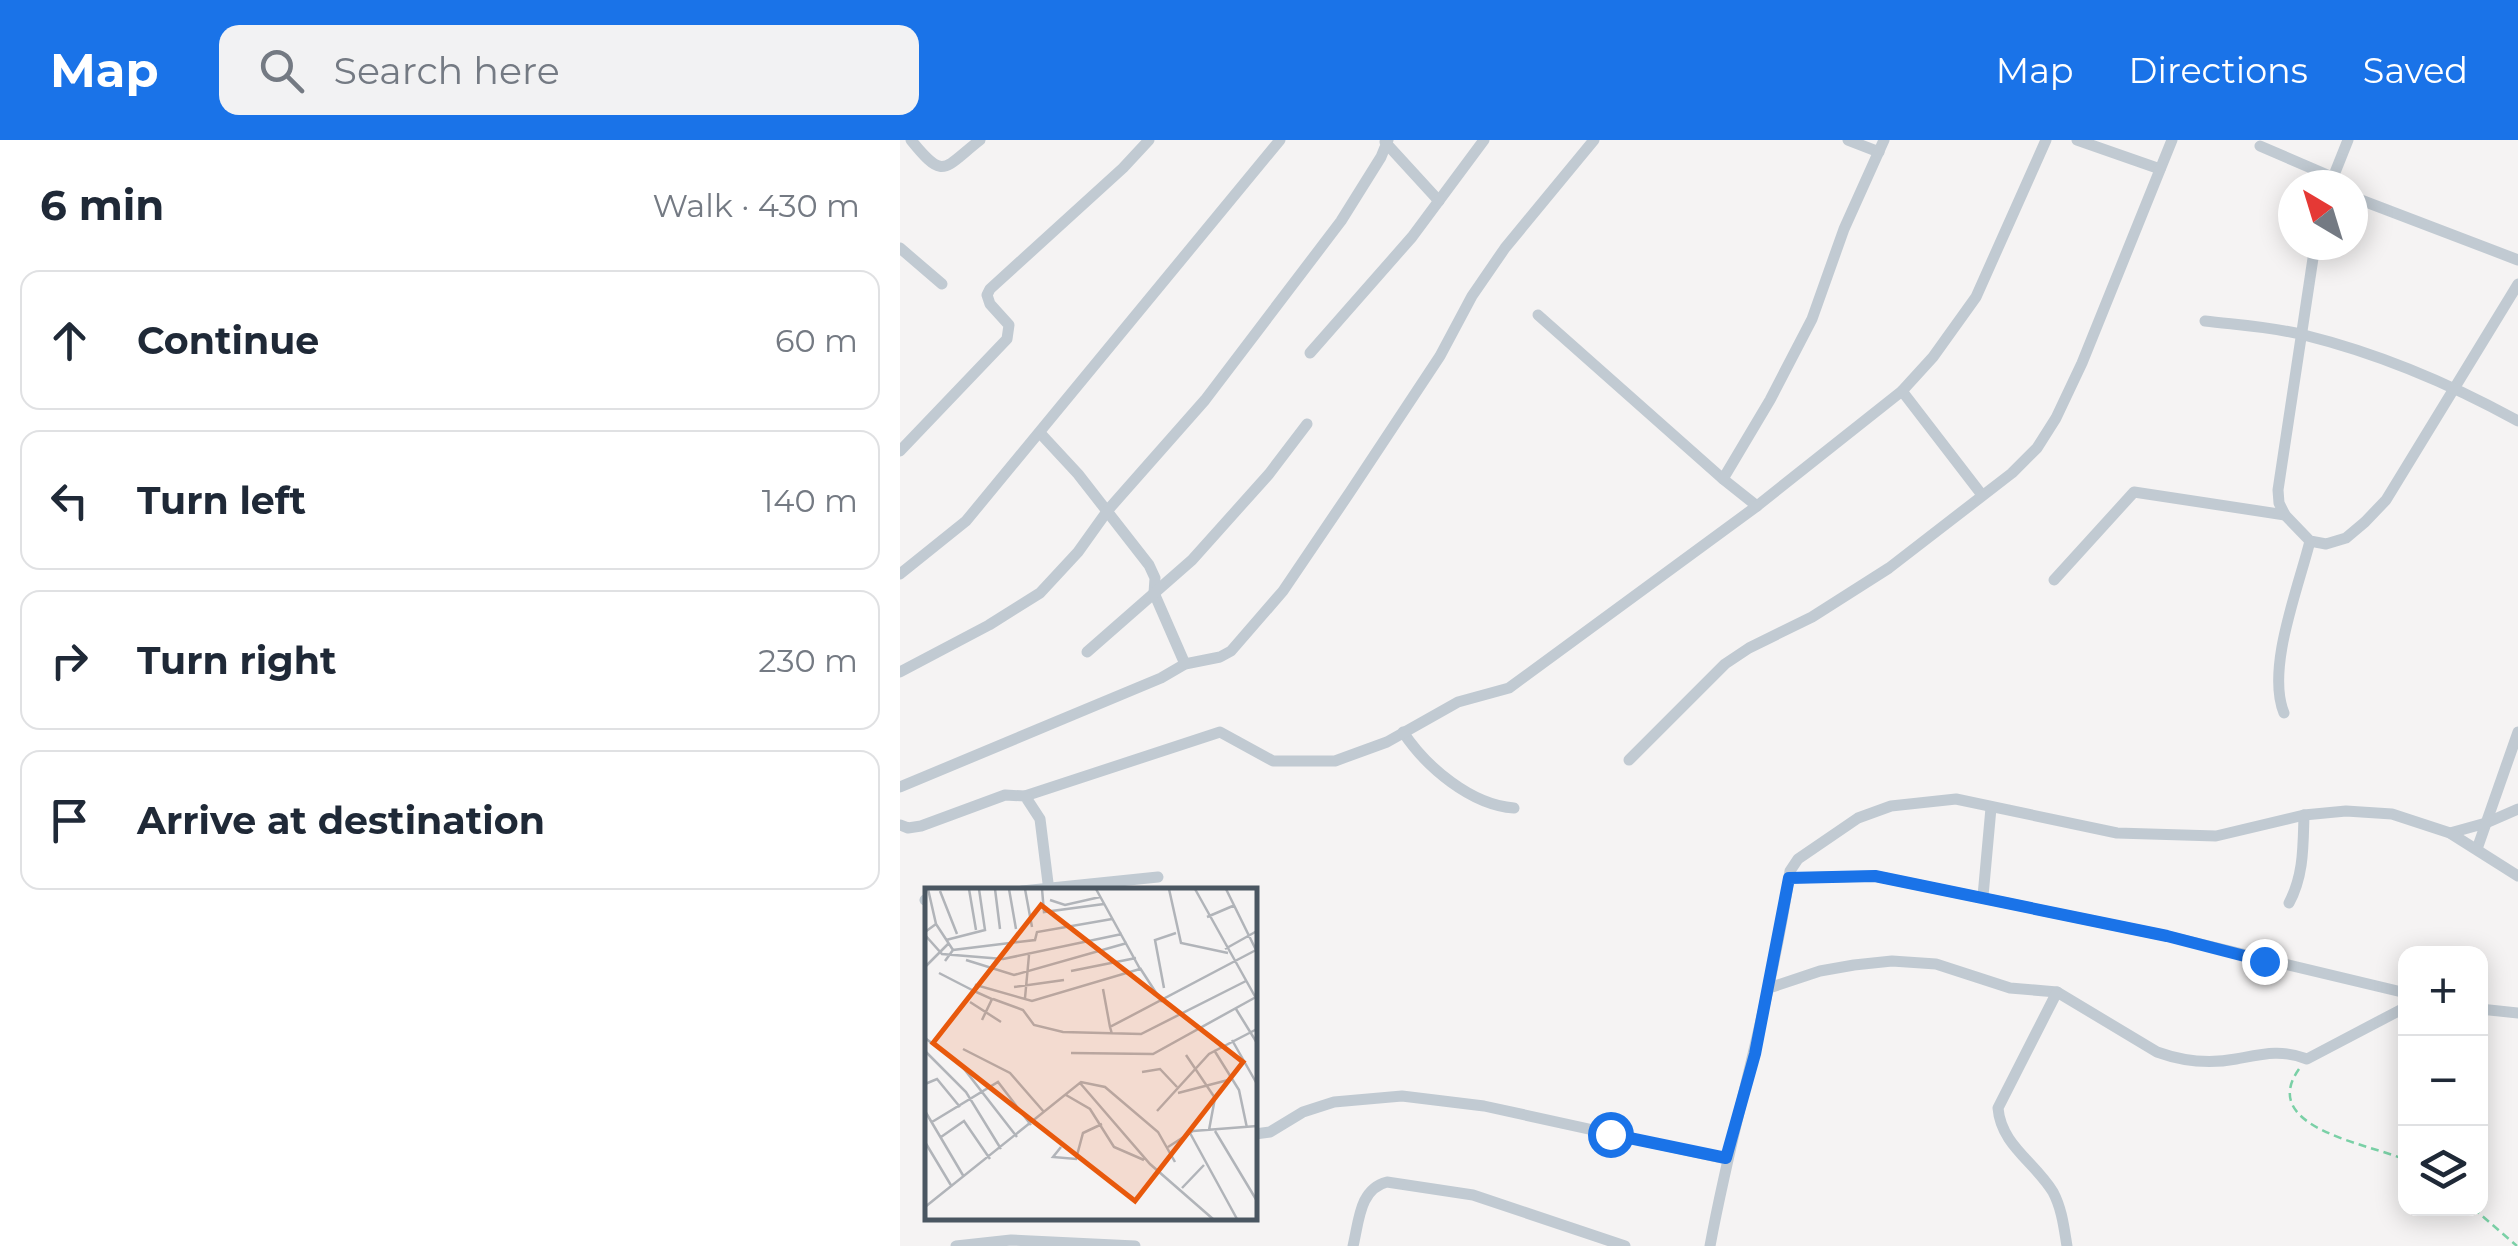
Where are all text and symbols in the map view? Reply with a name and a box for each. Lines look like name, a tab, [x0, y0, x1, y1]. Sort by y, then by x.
search box	[219, 25, 919, 115]
text: Map	[50, 41, 159, 99]
icon: search	[254, 43, 309, 98]
text: Search here	[334, 47, 560, 94]
text: Map	[1996, 49, 2074, 92]
text: Directions	[2129, 49, 2308, 92]
text: Saved	[2363, 49, 2468, 92]
north arrow	[2278, 170, 2368, 260]
text: 6 min	[40, 179, 164, 231]
text: Walk · 430 m	[653, 186, 860, 225]
icon: ahead	[42, 313, 97, 368]
text: Continue	[137, 317, 319, 364]
text: 60 m	[775, 321, 858, 360]
icon: left	[42, 473, 97, 528]
text: Turn left	[137, 477, 306, 524]
text: 140 m	[762, 481, 858, 520]
icon: right	[42, 633, 97, 688]
text: Turn right	[137, 637, 336, 684]
text: 230 m	[758, 641, 858, 680]
icon: arrive	[42, 793, 97, 848]
text: Arrive at destination	[137, 797, 545, 844]
inset map	[925, 888, 1258, 1221]
route end	[2242, 939, 2288, 985]
map controls	[2398, 946, 2488, 1216]
button: +	[2398, 946, 2488, 1036]
button: −	[2398, 1036, 2488, 1126]
route start	[1588, 1112, 1634, 1158]
button: layers	[2398, 1126, 2488, 1216]

